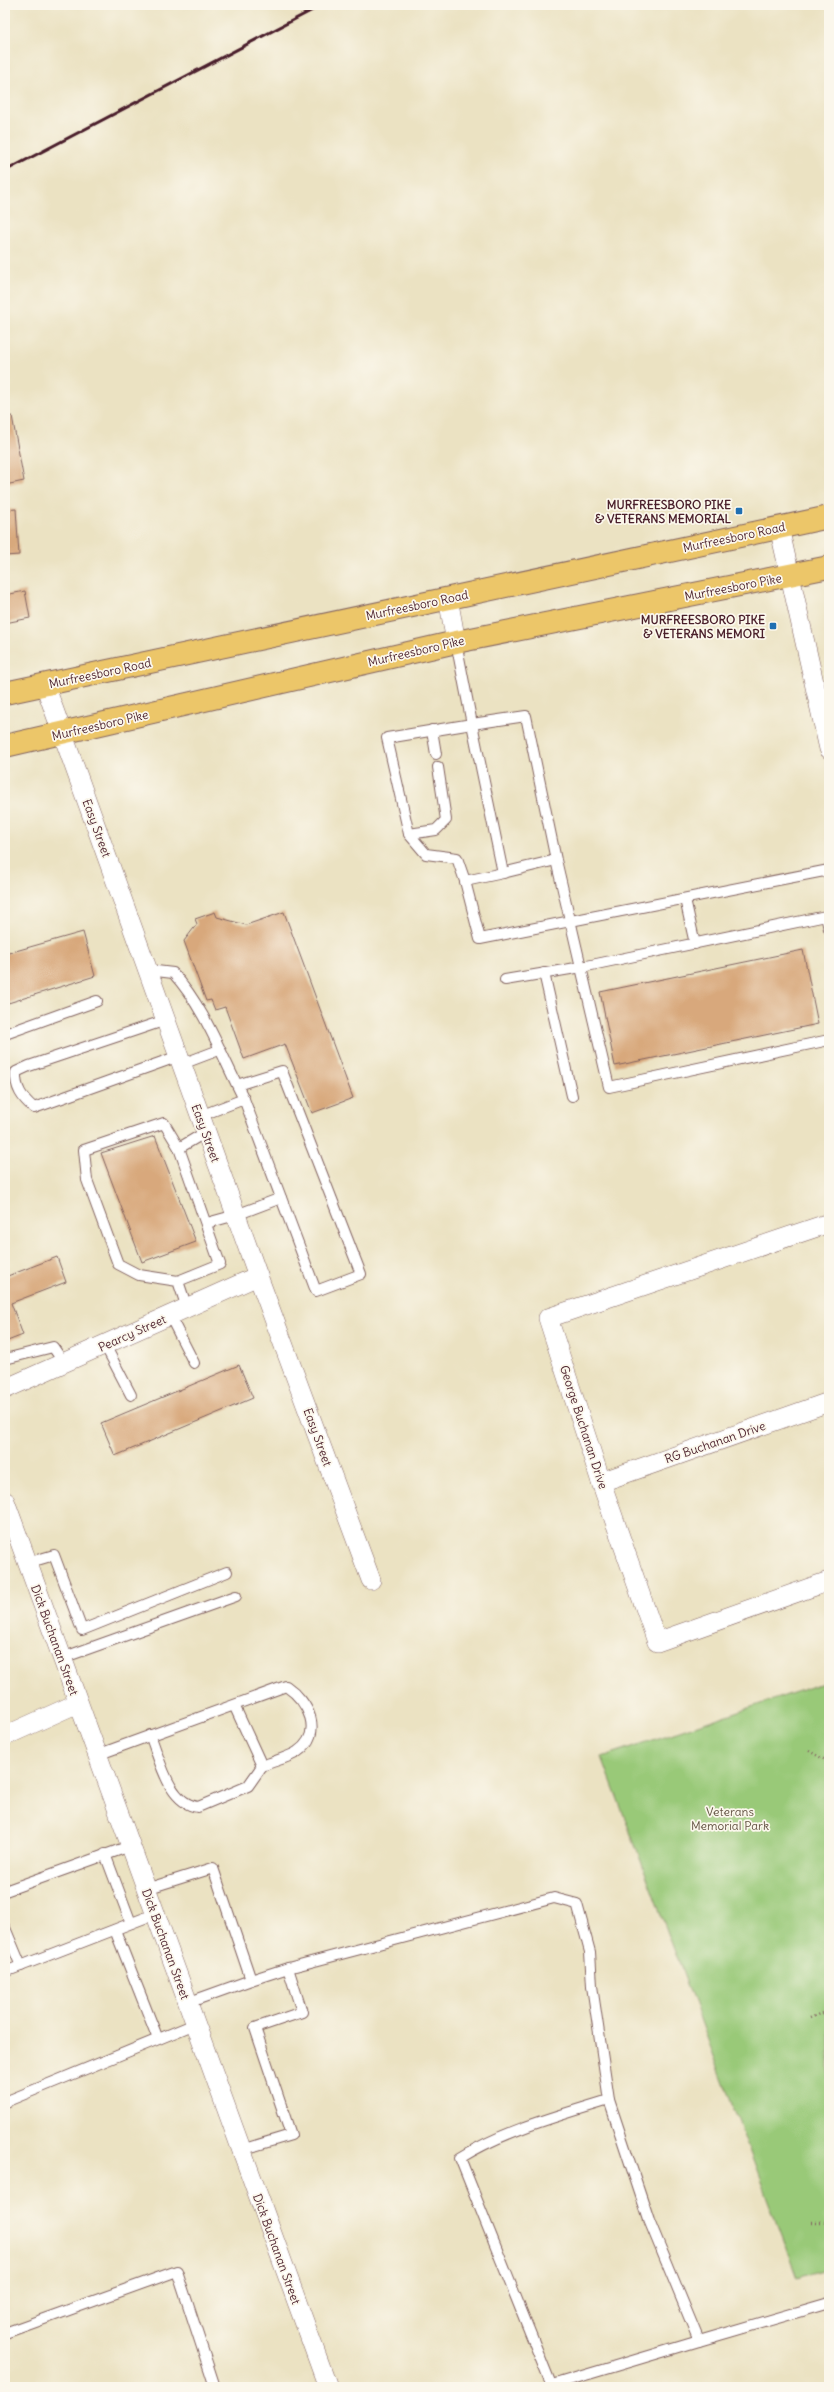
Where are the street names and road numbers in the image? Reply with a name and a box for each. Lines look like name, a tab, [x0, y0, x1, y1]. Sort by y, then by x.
street label: Murfreesboro Road	[681, 519, 787, 555]
street label: Murfreesboro Pike	[683, 570, 783, 604]
street label: Murfreesboro Road	[364, 587, 470, 623]
street label: Murfreesboro Pike	[366, 633, 466, 669]
street label: Murfreesboro Road	[47, 655, 153, 691]
street label: Murfreesboro Pike	[50, 707, 150, 743]
street label: Easy Street	[80, 797, 114, 859]
street label: Easy Street	[189, 1102, 223, 1164]
street label: Pearcy Street	[96, 1311, 168, 1355]
street label: George Buchanan Drive	[557, 1363, 611, 1491]
street label: Easy Street	[301, 1406, 335, 1468]
street label: RG Buchanan Drive	[663, 1418, 767, 1466]
street label: Dick Buchanan Street	[28, 1583, 82, 1697]
street label: Dick Buchanan Street	[139, 1887, 193, 2001]
street label: Dick Buchanan Street	[250, 2192, 304, 2306]

